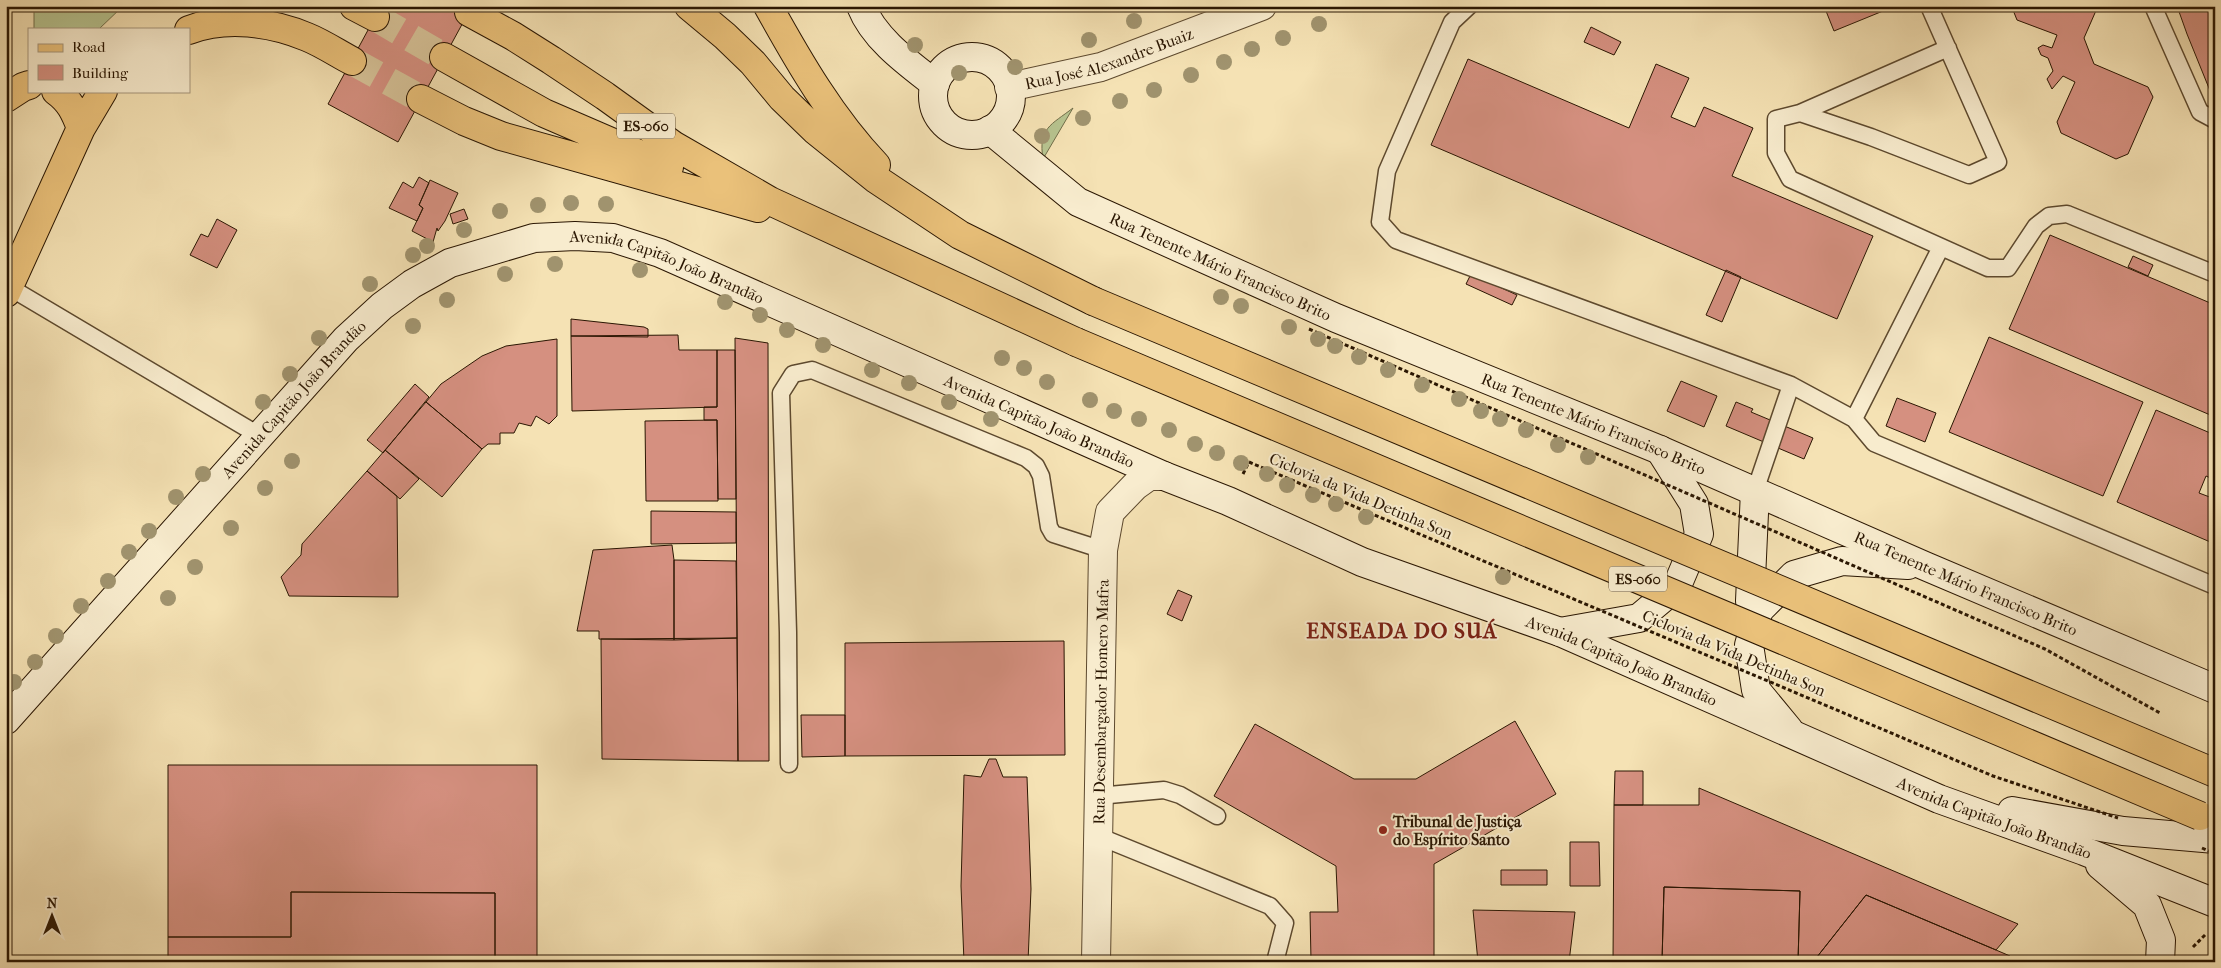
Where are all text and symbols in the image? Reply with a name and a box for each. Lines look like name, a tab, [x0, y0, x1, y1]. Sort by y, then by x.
street label: Rua José Alexandre Buaiz	[1023, 24, 1196, 93]
legend	[28, 28, 190, 92]
text: Road	[72, 38, 106, 56]
text: Building	[72, 64, 129, 82]
road number: ES-060	[617, 114, 675, 138]
street label: Rua Tenente Mário Francisco Brito	[1107, 208, 1334, 324]
street label: Avenida Capitão João Brandão	[568, 226, 767, 307]
street label: Avenida Capitão João Brandão	[217, 316, 370, 482]
street label: Rua Tenente Mário Francisco Brito	[1479, 369, 1709, 478]
street label: Avenida Capitão João Brandão	[940, 370, 1137, 471]
street label: Ciclovia da Vida Detinha Son	[1266, 449, 1456, 544]
street label: Rua Tenente Mário Francisco Brito	[1851, 527, 2080, 639]
road number: ES-060	[1609, 566, 1667, 592]
street label: Rua Desembargador Homero Mafra	[1089, 579, 1112, 825]
street label: Ciclovia da Vida Detinha Son	[1639, 606, 1829, 701]
street label: Avenida Capitão João Brandão	[1523, 611, 1720, 710]
district label: ENSEADA DO SUÁ	[1306, 618, 1498, 643]
street label: Avenida Capitão João Brandão	[1894, 772, 2095, 863]
place label: Tribunal de Justiça do Espírito Santo	[1392, 812, 1522, 850]
marker: Tribunal de Justiça do Espírito Santo	[1377, 824, 1389, 836]
north arrow	[28, 890, 78, 940]
text: N	[47, 895, 58, 912]

